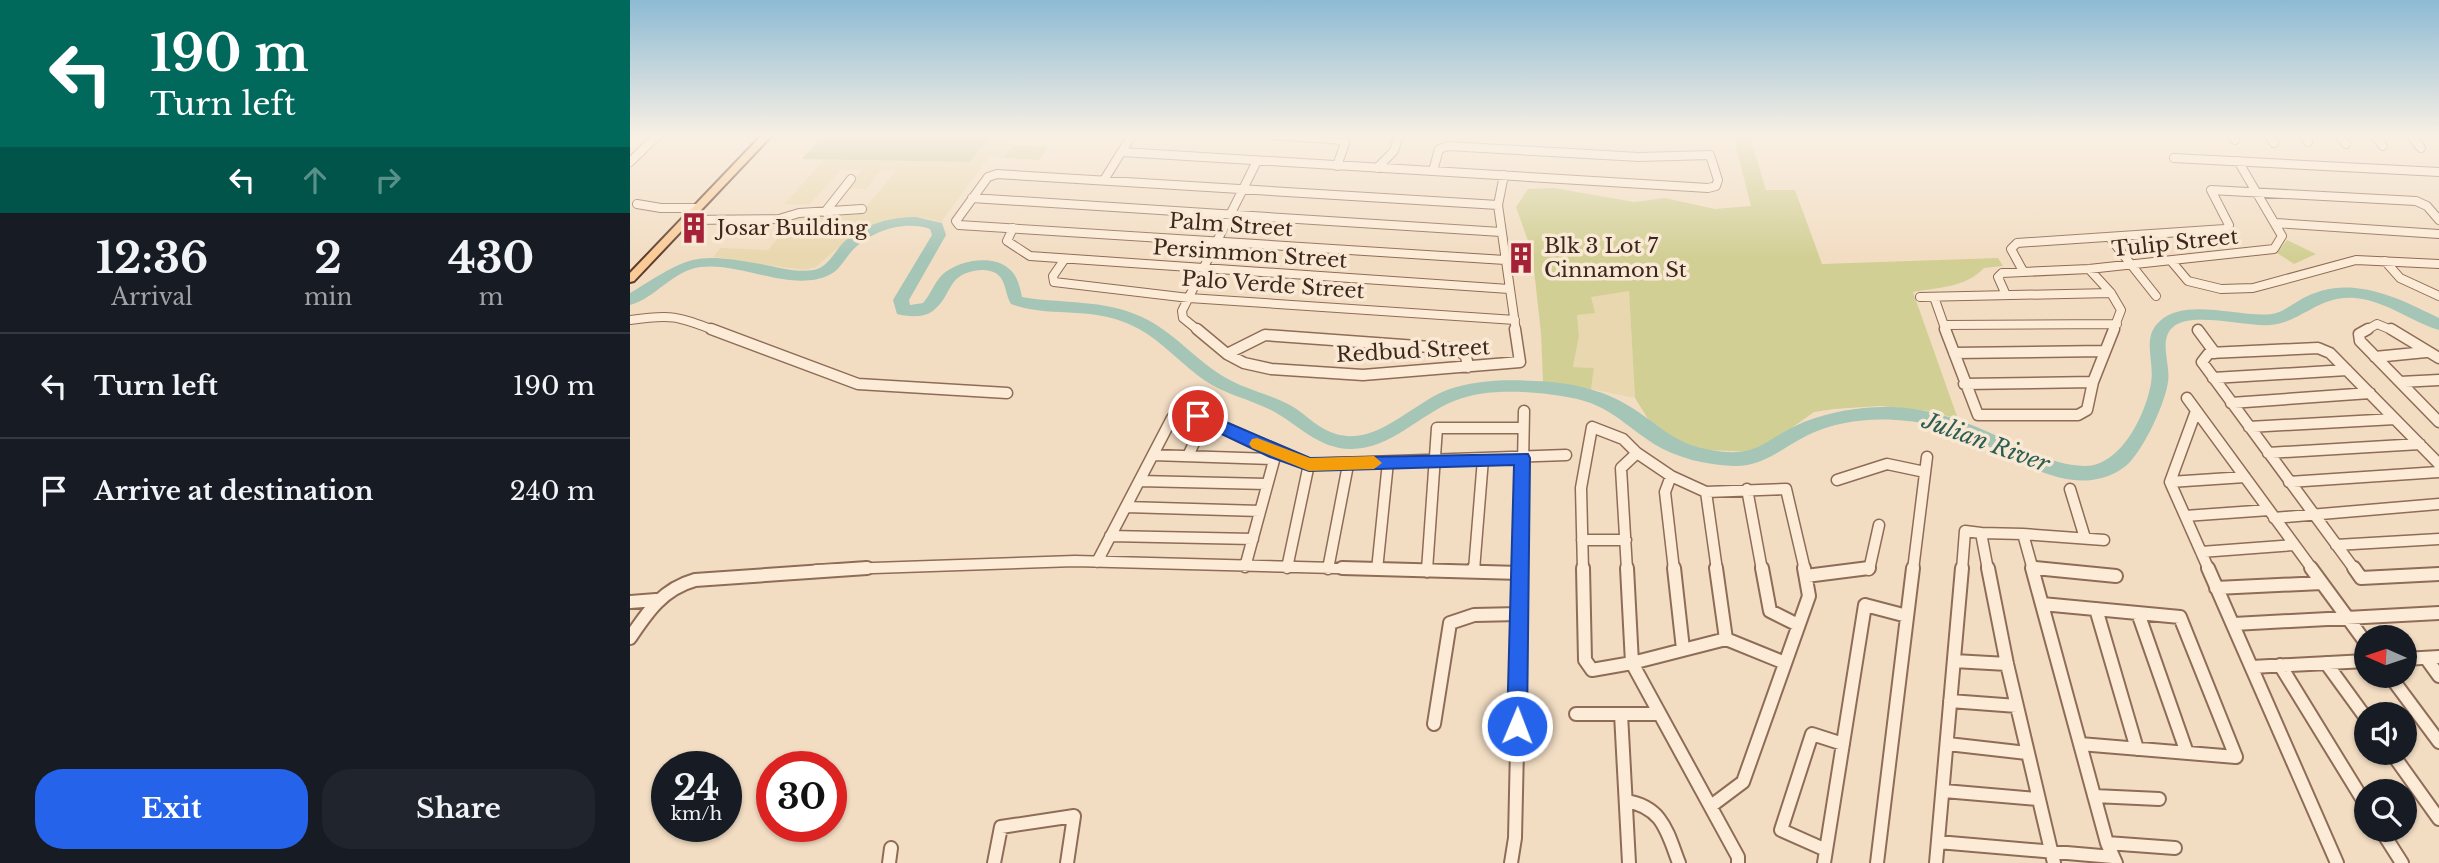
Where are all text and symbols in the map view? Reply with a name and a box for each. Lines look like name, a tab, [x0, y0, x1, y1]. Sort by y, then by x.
text: 190 m	[150, 23, 309, 84]
icon: left	[35, 28, 126, 119]
text: Turn left	[150, 84, 296, 124]
icon: left	[223, 161, 261, 199]
icon: ahead	[296, 161, 334, 199]
icon: right	[369, 161, 407, 199]
street label: Palm Street	[1168, 208, 1294, 242]
building icon: Josar Building	[677, 211, 711, 245]
place label: Josar Building	[714, 215, 868, 241]
street label: Tulip Street	[2110, 223, 2240, 263]
text: 12:36	[96, 232, 208, 284]
text: 2	[314, 232, 342, 284]
text: 430	[448, 232, 534, 284]
place label: Blk 3 Lot 7 Cinnamon St	[1544, 233, 1687, 283]
street label: Persimmon Street	[1152, 234, 1348, 274]
building icon: Blk 3 Lot 7 Cinnamon St	[1504, 241, 1538, 275]
street label: Palo Verde Street	[1181, 266, 1365, 304]
text: Arrival	[111, 283, 193, 311]
text: min	[304, 283, 352, 311]
text: m	[479, 283, 503, 311]
street label: Redbud Street	[1336, 334, 1491, 368]
icon: left	[35, 367, 73, 405]
text: Turn left	[94, 370, 218, 402]
text: 190 m	[513, 370, 595, 402]
pin	[1168, 386, 1228, 446]
icon: arrive	[1179, 397, 1217, 435]
water label: Julian River	[1918, 406, 2055, 478]
icon: arrive	[35, 472, 73, 510]
text: Arrive at destination	[94, 475, 374, 507]
text: 240 m	[510, 475, 595, 507]
north arrow	[2354, 625, 2417, 688]
map controls	[2354, 625, 2417, 842]
position arrow	[1480, 689, 1554, 763]
button: sound	[2354, 702, 2417, 765]
speed limit sign: 30	[756, 751, 847, 842]
text: 24	[673, 766, 720, 809]
button: Exit	[35, 769, 308, 849]
button: Share	[322, 769, 595, 849]
button: search	[2354, 779, 2417, 842]
text: km/h	[671, 803, 722, 825]

